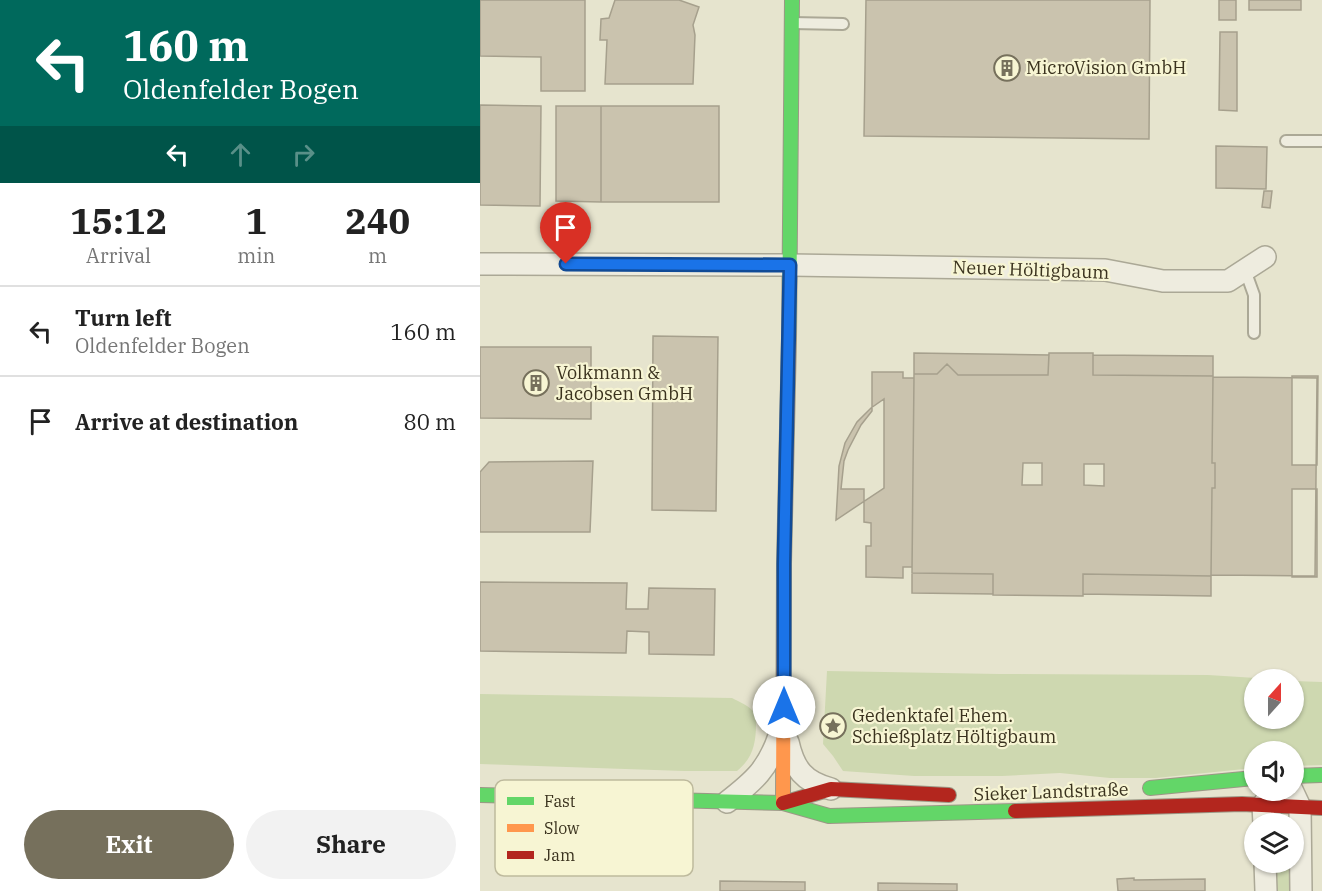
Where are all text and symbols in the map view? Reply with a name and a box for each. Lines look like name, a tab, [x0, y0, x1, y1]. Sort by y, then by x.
text: 160 m	[123, 18, 249, 73]
icon: left	[24, 24, 102, 102]
building icon: MicroVision GmbH	[992, 53, 1022, 83]
place label: MicroVision GmbH	[1026, 56, 1186, 79]
text: Oldenfelder Bogen	[123, 71, 359, 106]
icon: left	[161, 138, 194, 171]
icon: ahead	[224, 138, 257, 171]
icon: right	[287, 138, 320, 171]
text: 15:12	[70, 197, 167, 244]
text: 1	[245, 197, 267, 244]
text: 240	[345, 197, 410, 244]
pin	[540, 202, 591, 264]
icon: arrive	[549, 211, 582, 244]
text: Arrival	[86, 242, 151, 269]
text: min	[237, 242, 275, 269]
text: m	[368, 242, 387, 269]
street label: Neuer Höltigbaum	[952, 255, 1110, 284]
text: Turn left	[75, 303, 171, 332]
icon: left	[24, 315, 57, 348]
text: 160 m	[390, 317, 456, 346]
text: Oldenfelder Bogen	[75, 332, 250, 359]
place label: Volkmann & Jacobsen GmbH	[556, 361, 693, 405]
building icon: Volkmann & Jacobsen GmbH	[521, 368, 551, 398]
icon: arrive	[24, 405, 57, 438]
text: Arrive at destination	[75, 407, 298, 436]
text: 80 m	[404, 407, 456, 436]
north arrow	[1244, 669, 1304, 729]
map controls	[1244, 669, 1304, 873]
position arrow	[752, 675, 816, 739]
place label: Gedenktafel Ehem. Schießplatz Höltigbaum	[852, 704, 1056, 748]
place icon: Gedenktafel Ehem. Schießplatz Höltigbaum	[818, 711, 848, 741]
button: sound	[1244, 741, 1304, 801]
street label: Sieker Landstraße	[973, 777, 1129, 806]
legend	[495, 780, 693, 876]
text: Fast	[544, 791, 576, 811]
button: Exit	[24, 810, 234, 879]
button: Share	[246, 810, 456, 879]
button: layers	[1244, 813, 1304, 873]
text: Slow	[544, 818, 580, 838]
text: Jam	[544, 845, 575, 865]

